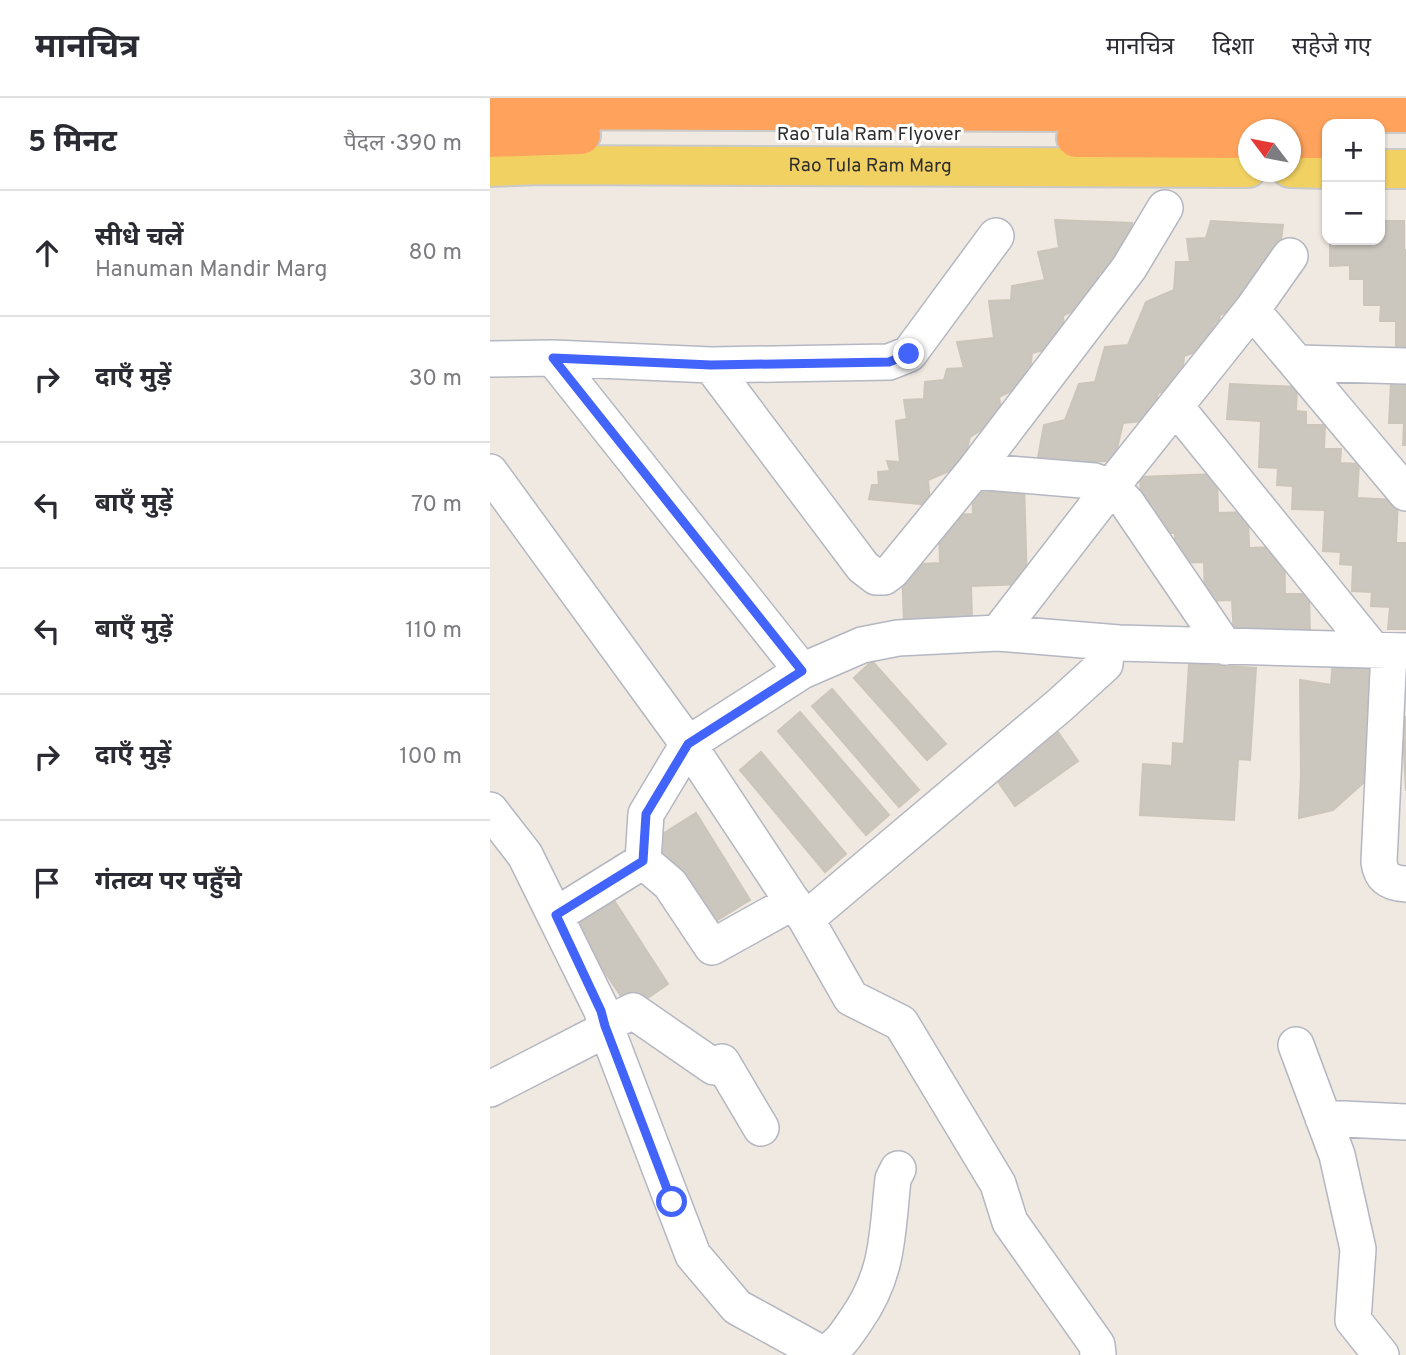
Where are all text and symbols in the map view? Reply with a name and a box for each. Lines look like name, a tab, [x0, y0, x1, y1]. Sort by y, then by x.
text: मानचित्र	[35, 28, 139, 70]
text: मानचित्र	[1106, 33, 1174, 63]
text: दिशा	[1212, 33, 1254, 63]
text: सहेजे गए	[1292, 33, 1371, 63]
north arrow	[1238, 119, 1301, 182]
map controls	[1322, 119, 1385, 245]
button: +	[1322, 119, 1385, 182]
street label: Rao Tula Ram Flyover	[777, 123, 962, 147]
text: 5 मिनट	[28, 125, 117, 162]
text: पैदल · 390 m	[344, 130, 462, 159]
street label: Rao Tula Ram Marg	[788, 154, 952, 179]
button: −	[1322, 182, 1385, 245]
text: सीधे चलें	[95, 222, 183, 255]
icon: ahead	[28, 234, 66, 272]
text: 80 m	[409, 239, 462, 268]
text: Hanuman Mandir Marg	[95, 256, 327, 285]
route end	[893, 338, 924, 369]
icon: right	[28, 360, 66, 398]
text: दाएँ मुड़ें	[95, 362, 171, 395]
text: 30 m	[409, 365, 462, 394]
icon: left	[28, 486, 66, 524]
text: बाएँ मुड़ें	[95, 488, 173, 521]
text: 70 m	[411, 491, 462, 520]
icon: left	[28, 612, 66, 650]
text: बाएँ मुड़ें	[95, 614, 173, 647]
text: 110 m	[405, 617, 462, 646]
icon: right	[28, 738, 66, 776]
text: दाएँ मुड़ें	[95, 740, 171, 773]
text: 100 m	[399, 743, 462, 772]
icon: arrive	[28, 864, 66, 902]
text: गंतव्य पर पहुँचे	[95, 866, 242, 899]
route start	[656, 1186, 687, 1217]

